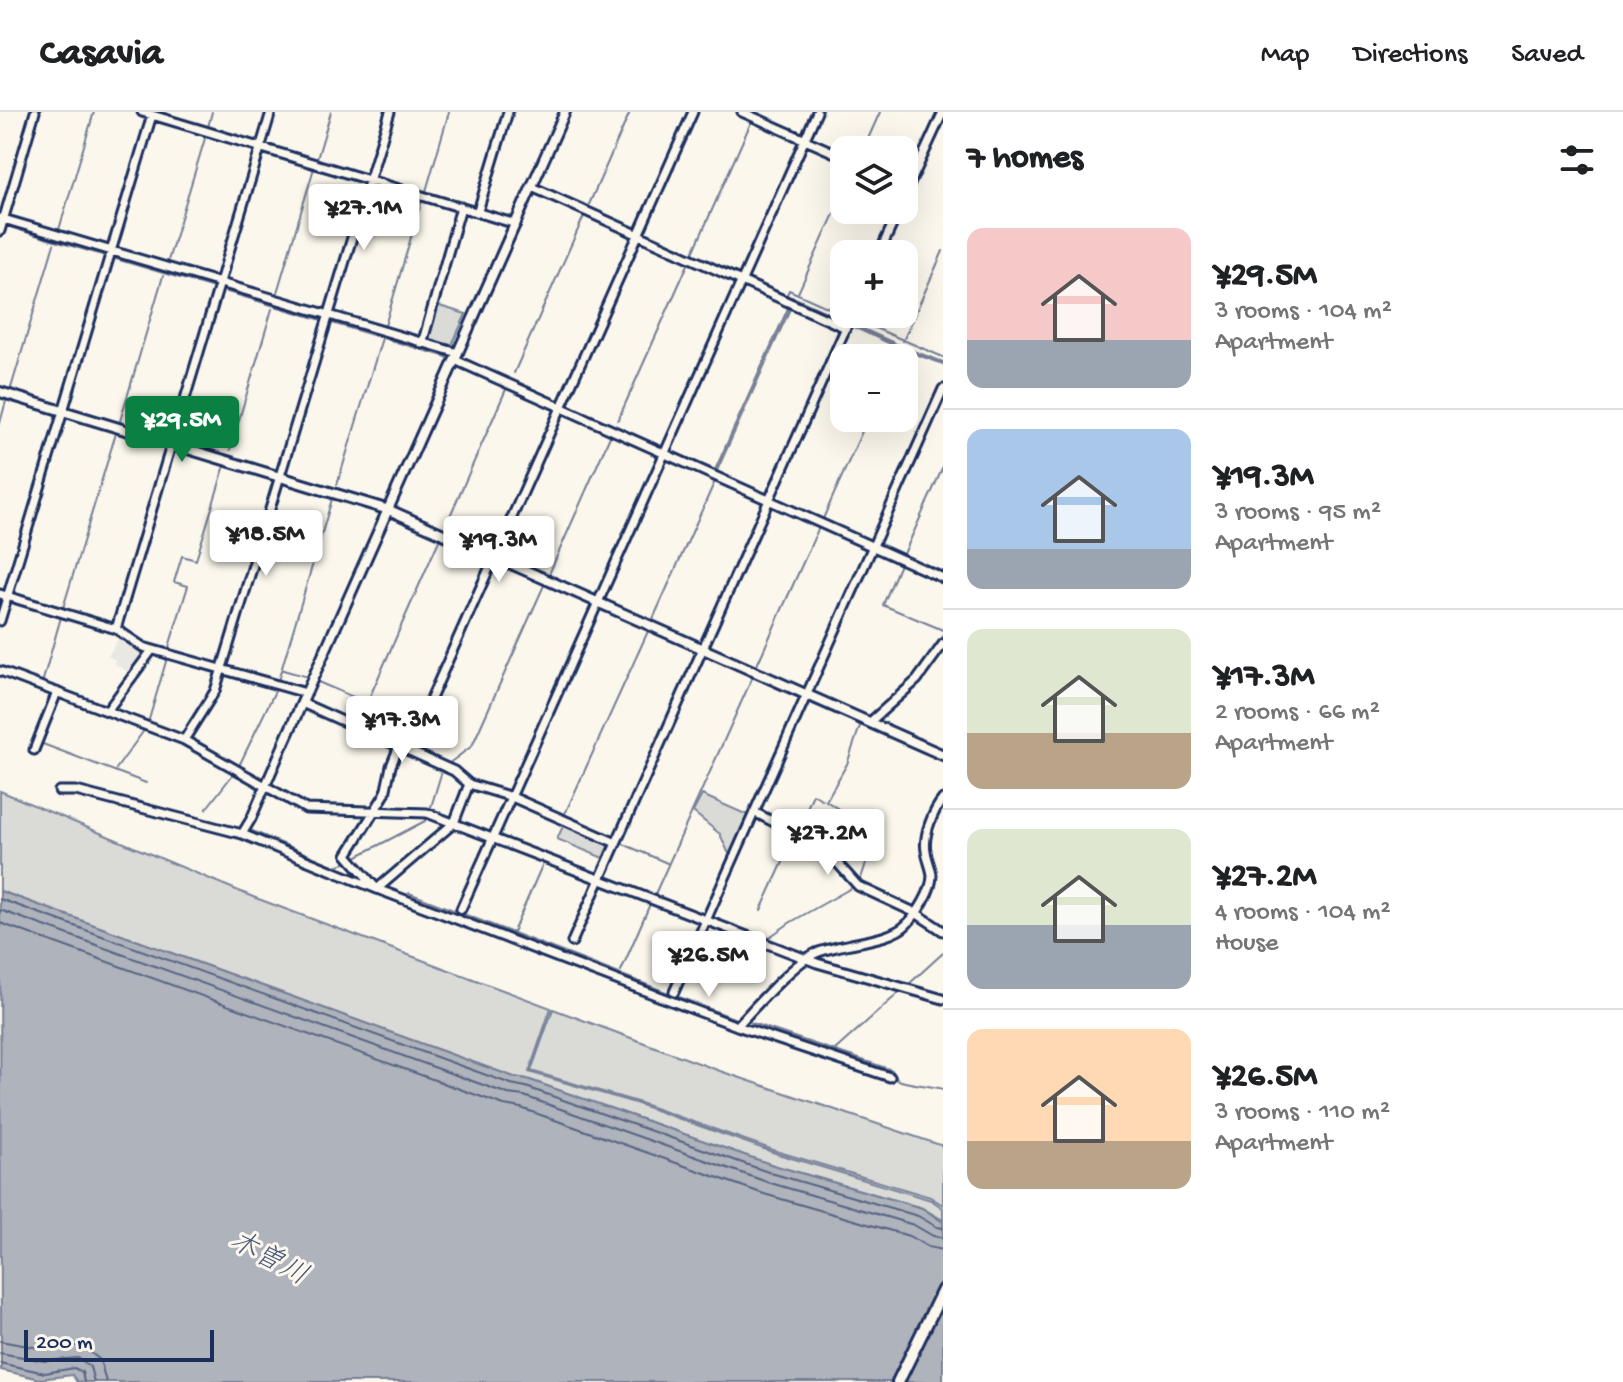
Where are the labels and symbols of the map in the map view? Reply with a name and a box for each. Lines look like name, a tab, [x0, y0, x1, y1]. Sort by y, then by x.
pin: ¥27.1M	[299, 184, 429, 252]
pin: ¥29.5M	[117, 396, 247, 464]
pin: ¥18.5M	[201, 510, 331, 578]
pin: ¥19.3M	[434, 516, 564, 584]
pin: ¥17.3M	[337, 696, 467, 764]
pin: ¥27.2M	[763, 809, 893, 877]
pin: ¥26.5M	[644, 931, 774, 999]
water label: 木曽川	[223, 1225, 313, 1294]
scale bar	[24, 1326, 214, 1362]

